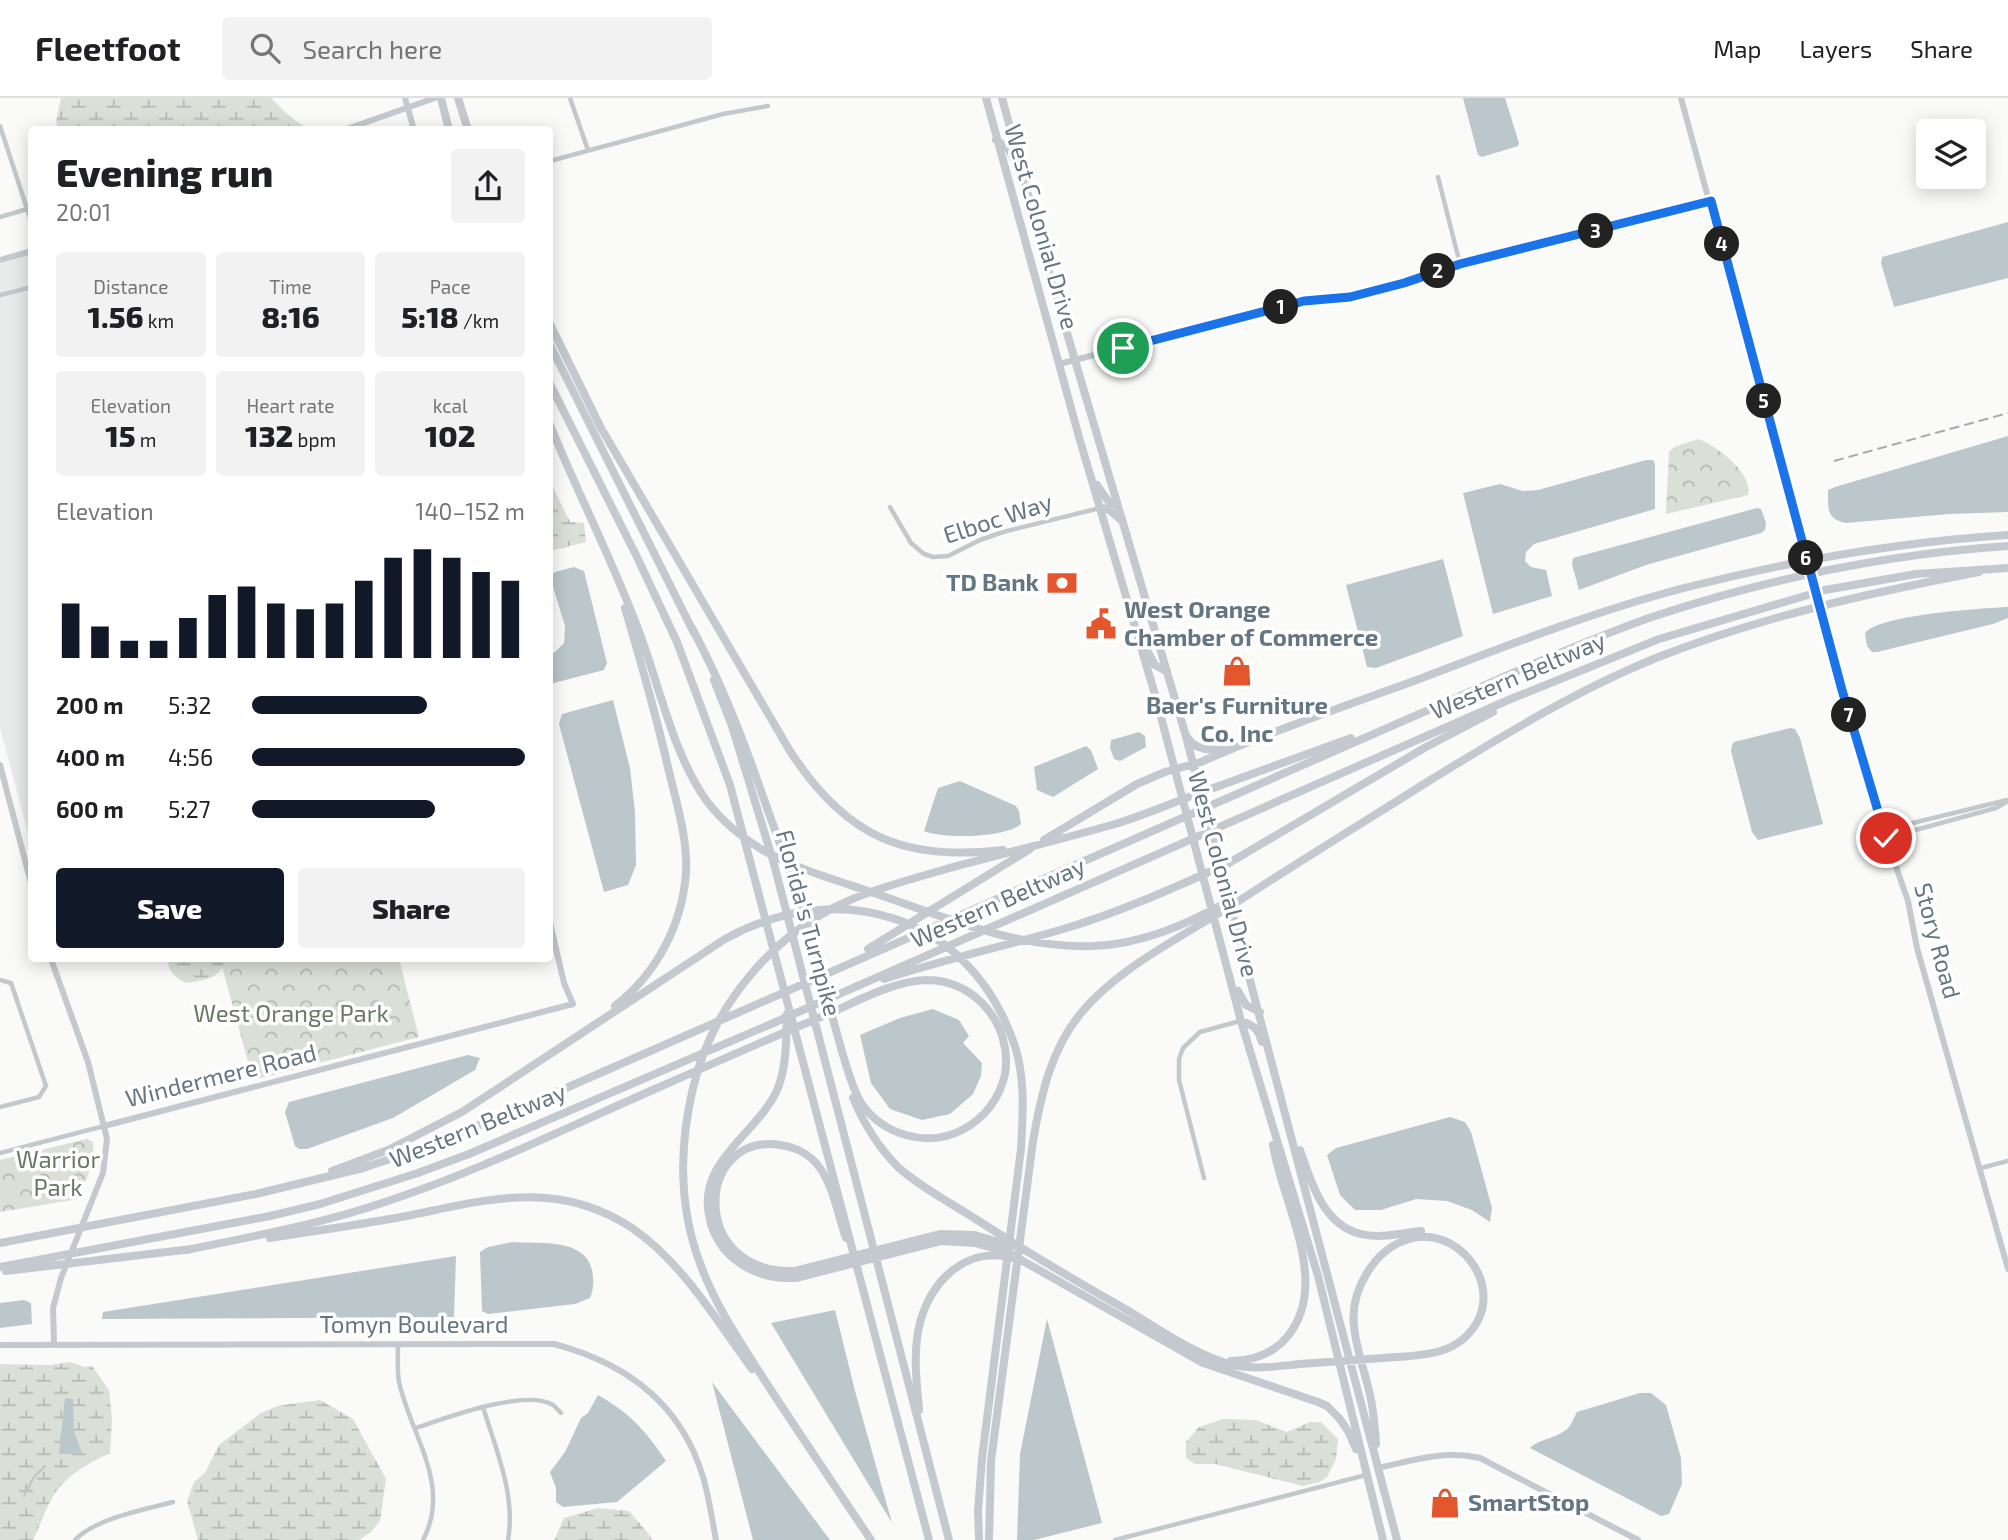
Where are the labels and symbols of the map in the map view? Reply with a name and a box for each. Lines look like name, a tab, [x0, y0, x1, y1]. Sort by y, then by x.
street label: West Colonial Drive	[999, 121, 1086, 332]
pin: 3	[1578, 214, 1614, 248]
pin: 4	[1704, 226, 1740, 262]
pin: 2	[1420, 254, 1456, 288]
pin: 1	[1264, 290, 1298, 325]
pin	[1093, 318, 1153, 378]
pin: 5	[1746, 384, 1782, 418]
street label: Elboc Way	[939, 486, 1056, 549]
pin: 6	[1788, 540, 1824, 575]
bank icon: TD Bank	[1045, 566, 1079, 600]
place label: TD Bank	[946, 567, 1040, 596]
place label: West Orange Chamber of Commerce	[1124, 594, 1378, 651]
public building icon: West Orange Chamber of Commerce	[1084, 607, 1118, 641]
street label: Western Beltway	[1425, 624, 1610, 725]
shop icon: Baer's Furniture Co. Inc	[1220, 654, 1254, 688]
place label: Baer's Furniture Co. Inc	[1146, 690, 1328, 747]
pin: 7	[1832, 698, 1867, 732]
street label: West Colonial Drive	[1183, 768, 1266, 980]
pin	[1856, 808, 1916, 868]
street label: Florida's Turnpike	[771, 826, 848, 1019]
street label: Western Beltway	[906, 850, 1089, 953]
street label: Story Road	[1909, 880, 1968, 1002]
park label: West Orange Park	[193, 998, 389, 1027]
street label: Windermere Road	[122, 1037, 319, 1112]
street label: Western Beltway	[385, 1076, 570, 1173]
park label: Warrior Park	[16, 1144, 100, 1201]
street label: Tomyn Boulevard	[320, 1309, 508, 1338]
shop icon: SmartStop	[1428, 1486, 1462, 1520]
place label: SmartStop	[1468, 1487, 1589, 1516]

